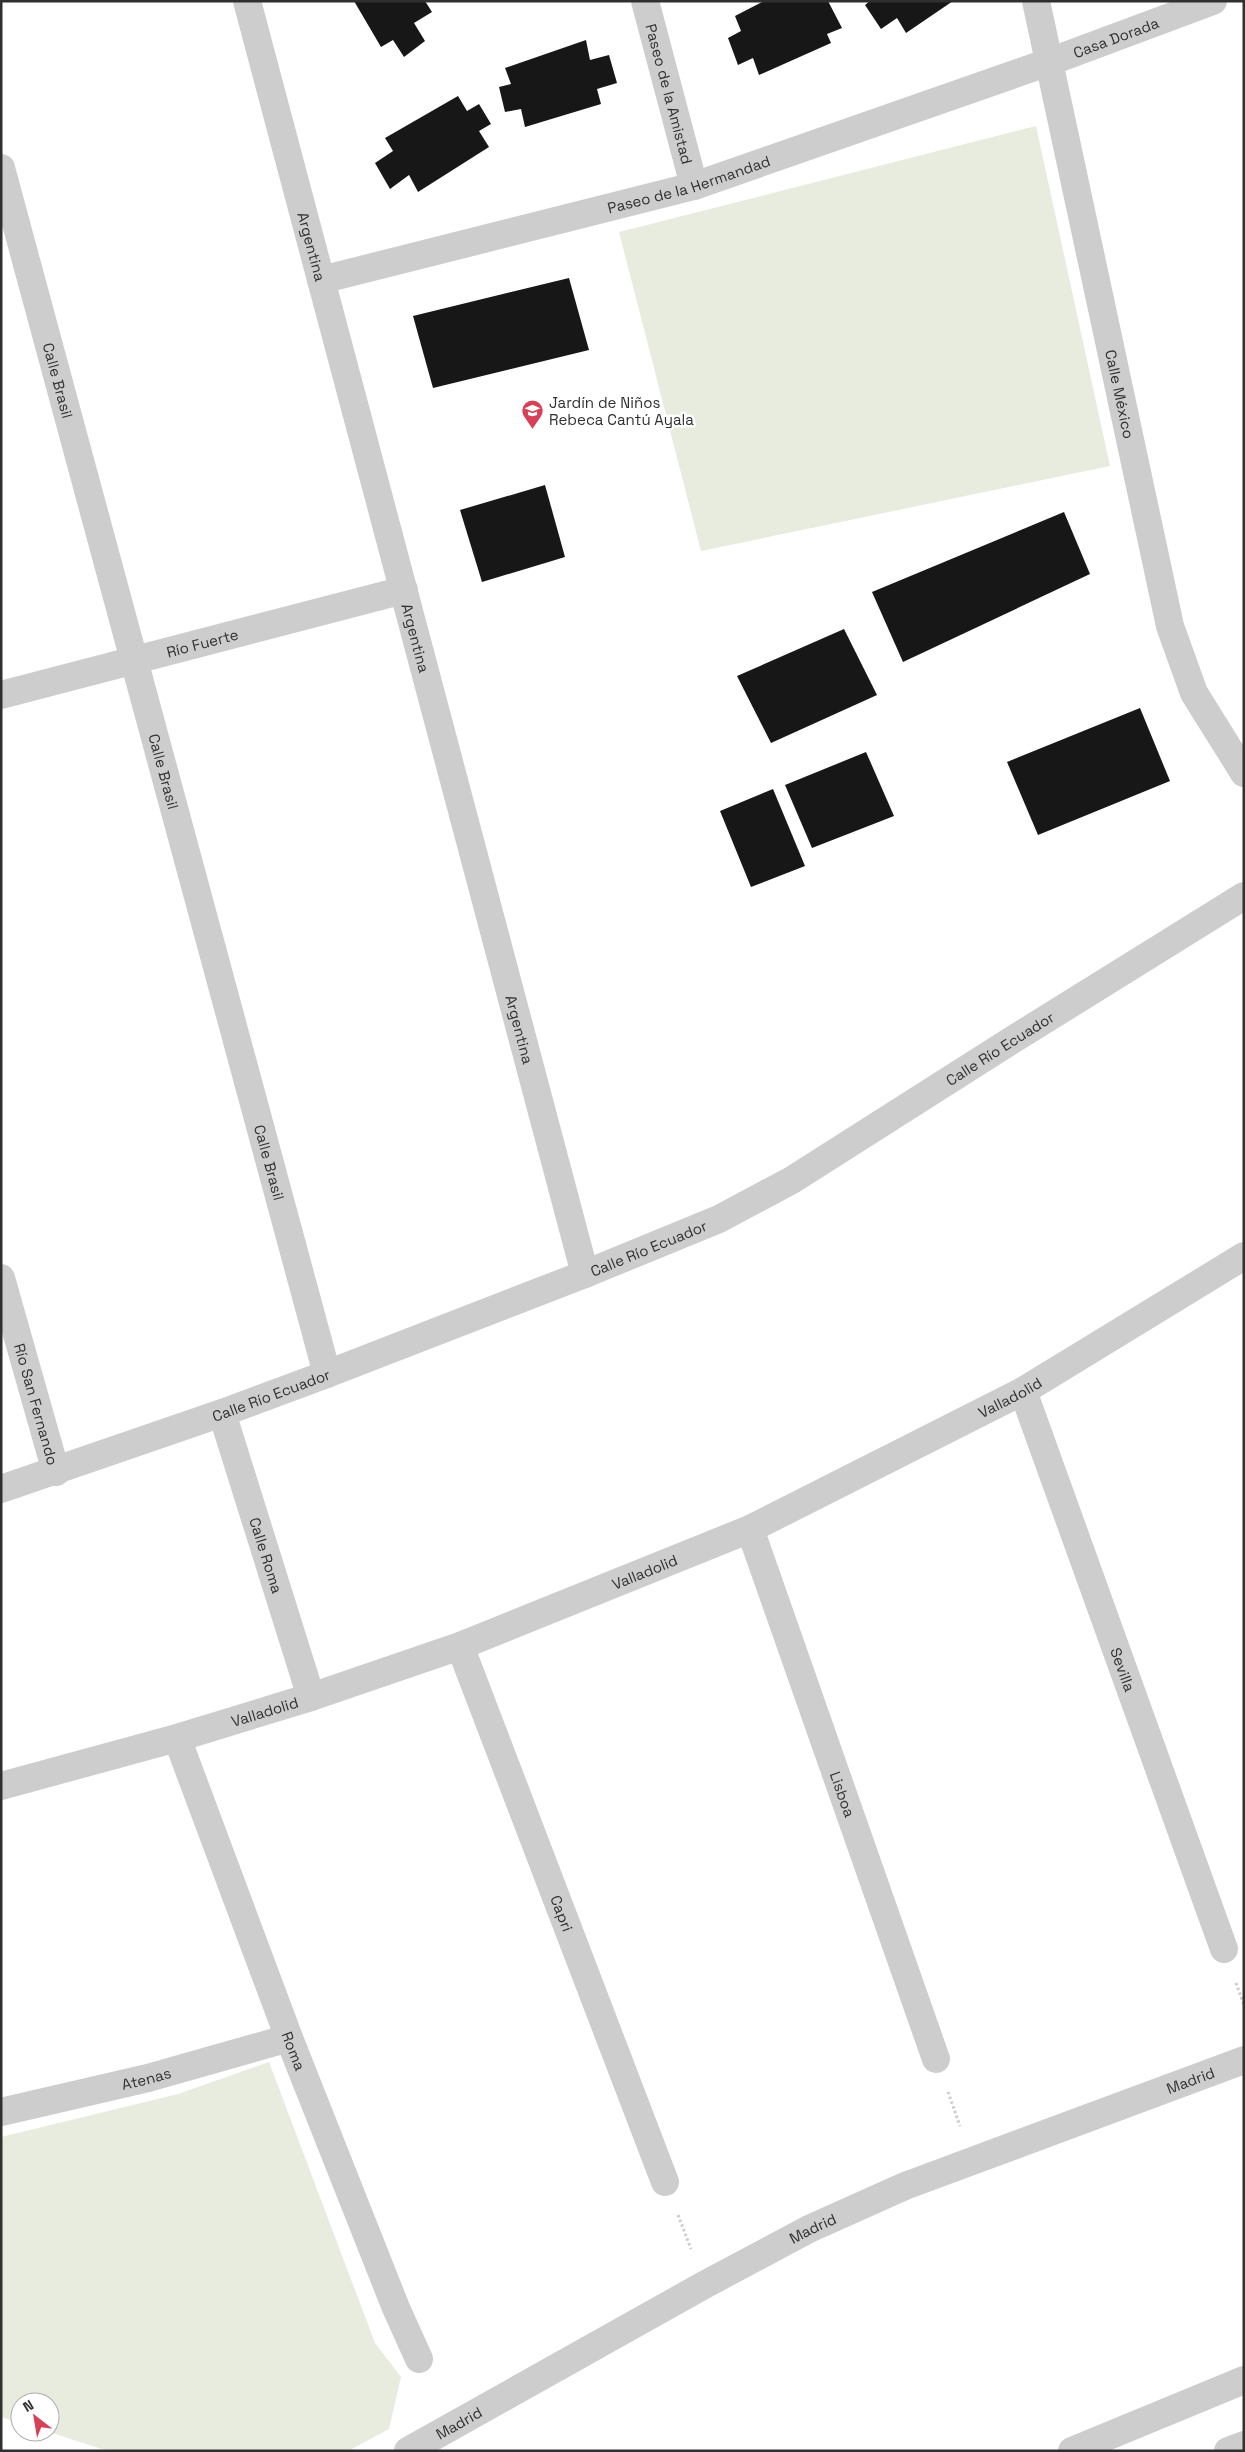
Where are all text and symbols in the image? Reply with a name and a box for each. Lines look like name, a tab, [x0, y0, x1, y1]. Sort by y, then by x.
street label: Casa Dorada	[1070, 12, 1162, 62]
street label: Paseo de la Amistad	[642, 22, 697, 166]
street label: Paseo de la Hermandad	[605, 151, 772, 217]
street label: Argentina	[294, 210, 331, 283]
street label: Calle Brasil	[39, 340, 78, 420]
street label: Calle México	[1101, 348, 1139, 440]
place label: Jardín de Niños Rebeca Cantú Ayala	[549, 393, 694, 429]
school or university icon: Jardín de Niños Rebeca Cantú Ayala	[521, 399, 545, 430]
street label: Argentina	[398, 601, 434, 675]
street label: Río Fuerte	[164, 624, 240, 661]
street label: Calle Brasil	[145, 731, 183, 811]
street label: Argentina	[502, 993, 538, 1066]
street label: Calle Río Ecuador	[942, 1007, 1058, 1089]
street label: Calle Brasil	[250, 1122, 289, 1202]
street label: Calle Río Ecuador	[587, 1215, 710, 1280]
street label: Río San Fernando	[10, 1341, 63, 1467]
street label: Calle Río Ecuador	[210, 1364, 333, 1425]
street label: Valladolid	[975, 1372, 1045, 1422]
street label: Calle Roma	[246, 1515, 287, 1596]
street label: Valladolid	[609, 1550, 680, 1593]
street label: Sevilla	[1107, 1645, 1140, 1694]
street label: Valladolid	[229, 1692, 300, 1730]
street label: Lisboa	[826, 1769, 860, 1820]
street label: Capri	[547, 1892, 578, 1934]
street label: Roma	[278, 2029, 310, 2073]
street label: Atenas	[119, 2062, 173, 2093]
street label: Madrid	[1164, 2062, 1217, 2098]
street label: Madrid	[786, 2209, 839, 2247]
north arrow	[10, 2392, 60, 2442]
text: N	[20, 2396, 37, 2416]
street label: Madrid	[432, 2402, 485, 2443]

